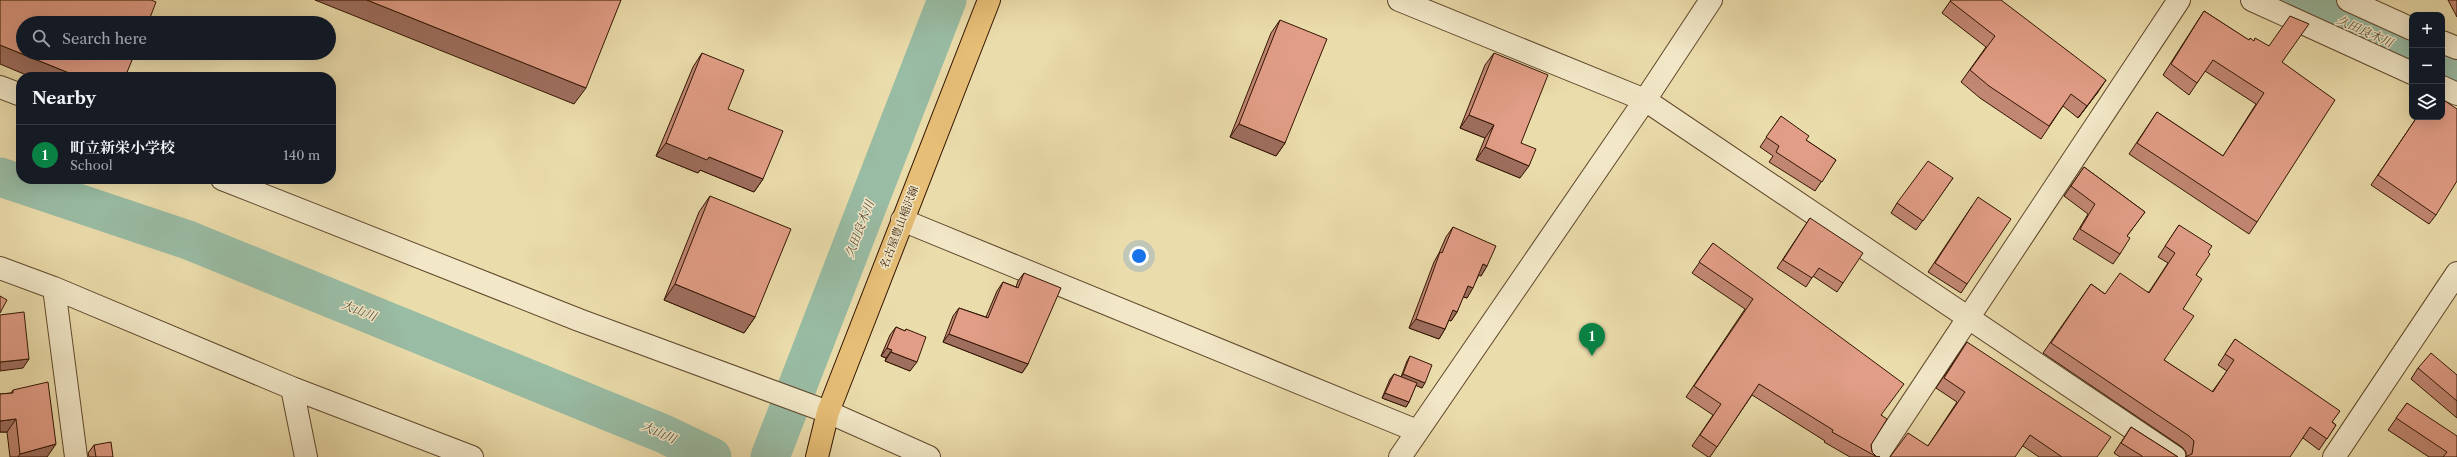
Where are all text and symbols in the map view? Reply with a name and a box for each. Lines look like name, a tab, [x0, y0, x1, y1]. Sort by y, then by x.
water label: 久田良木川	[2335, 12, 2397, 51]
map controls	[2409, 12, 2445, 120]
button: +	[2409, 12, 2445, 48]
search box	[16, 16, 336, 60]
icon: search	[30, 27, 52, 49]
text: Search here	[62, 29, 147, 48]
button: −	[2409, 48, 2445, 84]
button: layers	[2409, 84, 2445, 120]
text: Nearby	[32, 88, 96, 108]
text: 町立新栄小学校	[70, 138, 175, 157]
text: 1	[42, 147, 48, 163]
text: 140 m	[283, 147, 320, 163]
text: School	[70, 157, 113, 173]
street label: 名古屋豊山稲沢線	[877, 183, 921, 271]
water label: 久田良木川	[841, 196, 877, 260]
your location	[1129, 246, 1149, 266]
water label: 大山川	[339, 296, 380, 324]
pin: 1	[1579, 323, 1605, 356]
water label: 大山川	[639, 418, 680, 447]

